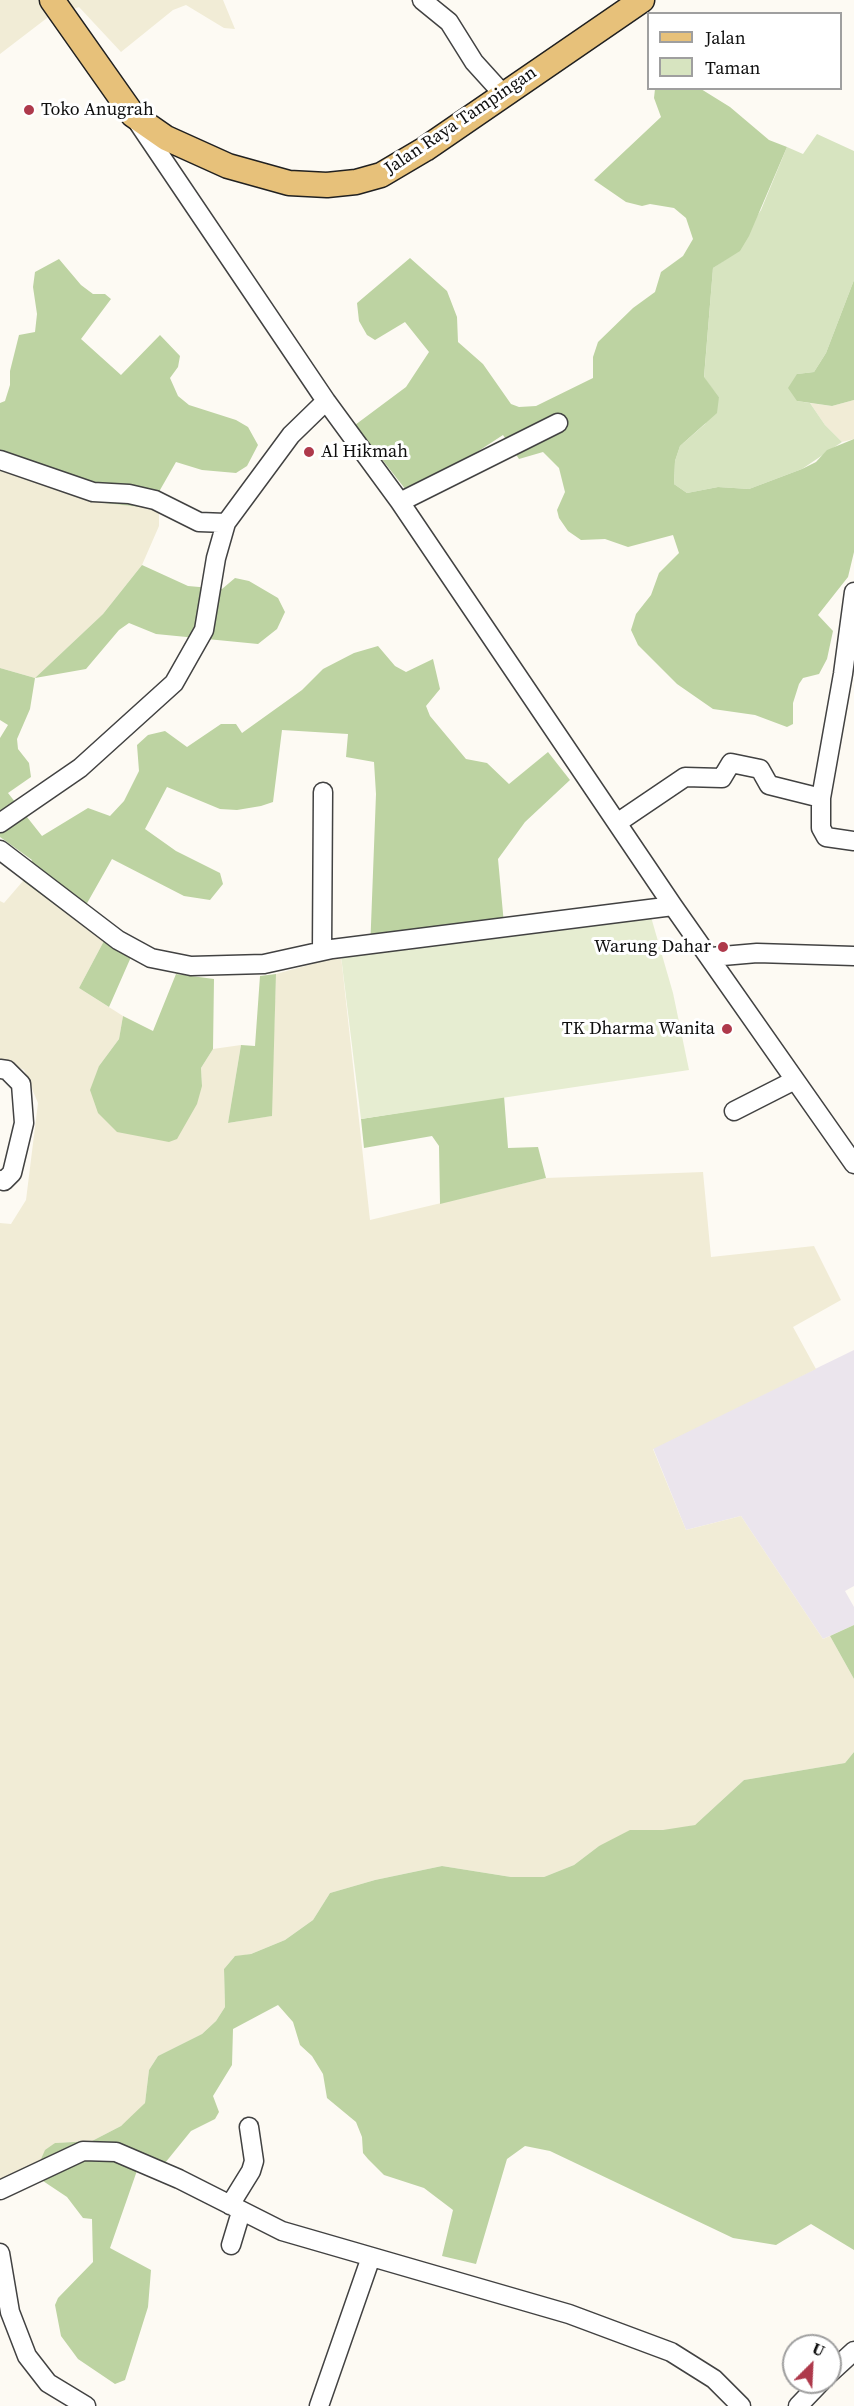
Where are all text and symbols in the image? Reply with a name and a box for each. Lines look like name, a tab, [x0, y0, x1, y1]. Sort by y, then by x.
legend	[647, 12, 842, 90]
text: Jalan	[705, 25, 746, 50]
text: Taman	[705, 55, 760, 80]
street label: Jalan Raya Tampingan	[381, 62, 541, 180]
place label: Toko Anugrah	[41, 99, 154, 121]
marker: Toko Anugrah	[22, 103, 36, 117]
place label: Al Hikmah	[321, 441, 408, 463]
marker: Al Hikmah	[302, 445, 316, 459]
place label: Warung Dahar	[594, 936, 711, 958]
marker: Warung Dahar	[716, 940, 730, 954]
place label: TK Dharma Wanita	[562, 1018, 715, 1040]
marker: TK Dharma Wanita	[720, 1022, 734, 1036]
north arrow	[782, 2334, 842, 2394]
text: U	[809, 2337, 828, 2362]

